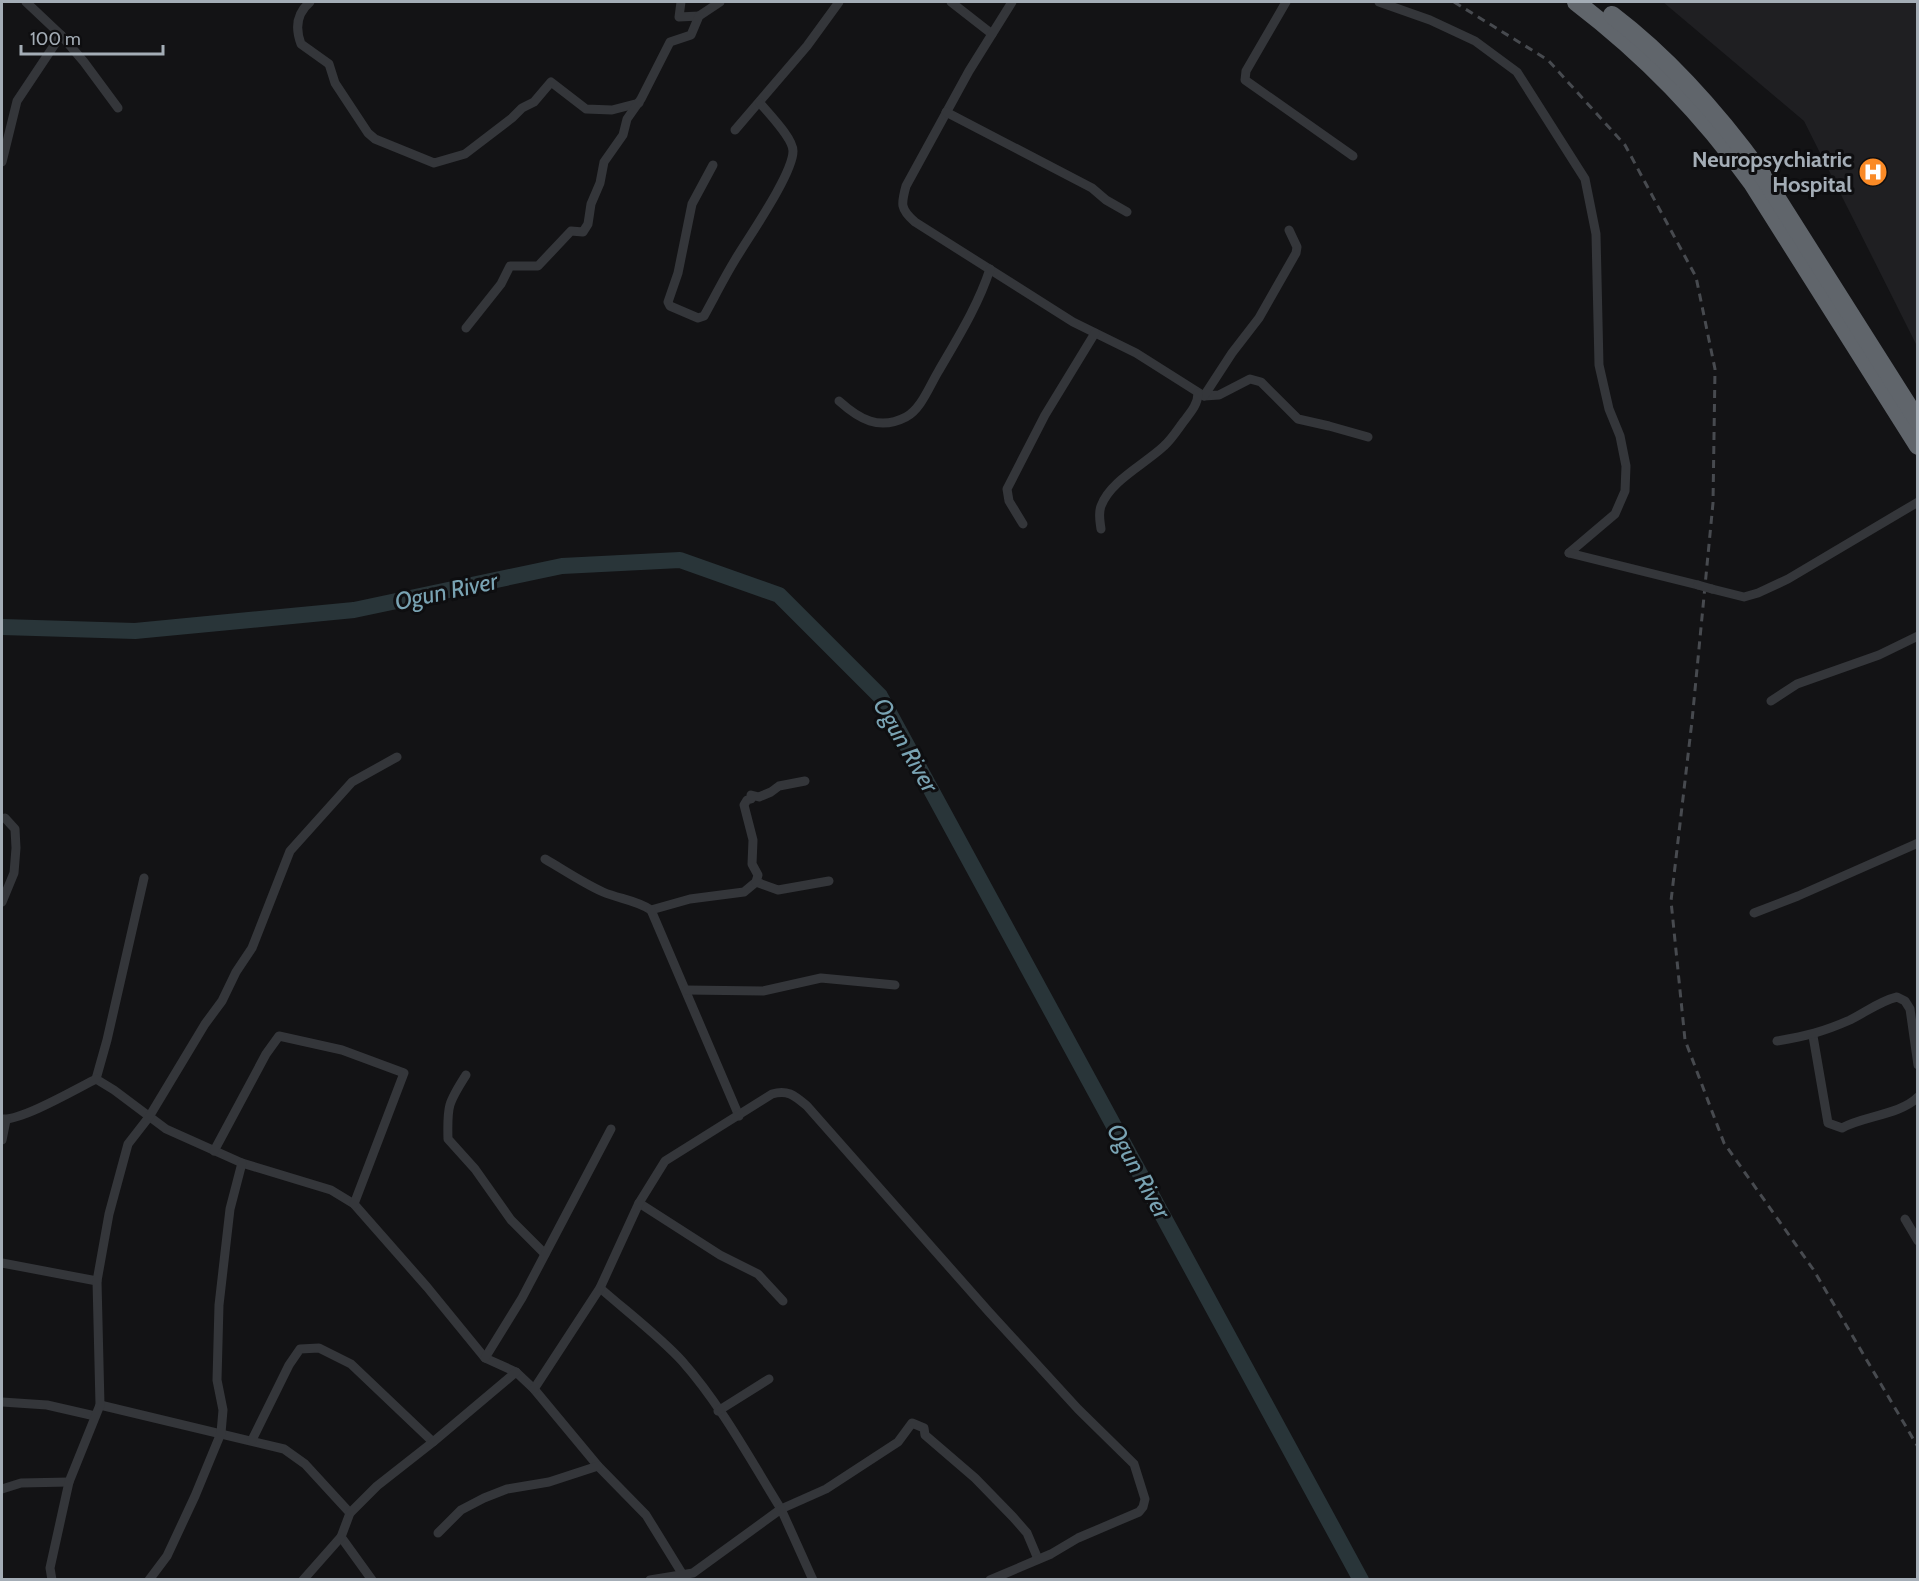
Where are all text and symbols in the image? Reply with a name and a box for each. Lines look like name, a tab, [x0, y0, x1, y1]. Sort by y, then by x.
scale bar	[21, 18, 164, 56]
text: 100 m	[30, 28, 81, 50]
place label: Neuropsychiatric Hospital	[1692, 146, 1852, 198]
hospital icon: Neuropsychiatric Hospital	[1857, 156, 1889, 188]
water label: Ogun River	[392, 566, 502, 616]
water label: Ogun River	[867, 693, 945, 799]
water label: Ogun River	[1101, 1118, 1178, 1225]

